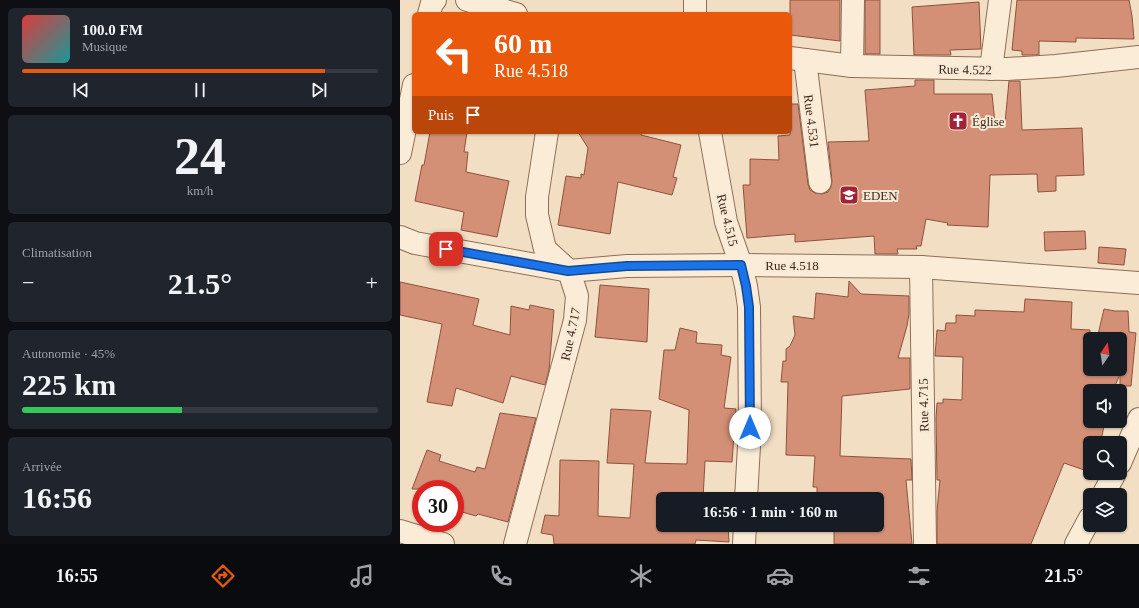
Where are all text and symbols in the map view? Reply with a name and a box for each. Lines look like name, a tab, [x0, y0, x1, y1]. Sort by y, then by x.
text: 100.0 FM	[82, 22, 143, 38]
icon: left	[428, 28, 480, 80]
text: 60 m	[494, 28, 552, 59]
text: Musique	[82, 39, 128, 54]
text: Rue 4.518	[494, 61, 568, 81]
street label: Rue 4.522	[938, 62, 992, 77]
icon: previous	[70, 79, 92, 101]
icon: pause	[189, 79, 211, 101]
icon: next	[308, 79, 330, 101]
street label: Rue 4.531	[801, 94, 822, 149]
icon: arrive	[462, 104, 484, 126]
text: Puis	[428, 107, 454, 123]
church icon: Église	[947, 110, 969, 132]
place label: Église	[972, 114, 1005, 129]
text: 24	[174, 128, 226, 185]
text: km/h	[187, 183, 213, 198]
school or university icon: EDEN	[838, 184, 860, 206]
place label: EDEN	[863, 188, 898, 203]
street label: Rue 4.515	[714, 192, 741, 248]
pin	[429, 232, 463, 266]
icon: arrive	[435, 238, 457, 260]
text: Climatisation	[22, 245, 92, 260]
street label: Rue 4.518	[765, 258, 819, 273]
text: 21.5°	[168, 267, 232, 300]
text: −	[22, 270, 34, 295]
text: +	[366, 270, 378, 295]
street label: Rue 4.717	[558, 306, 583, 362]
north arrow	[1083, 332, 1127, 376]
map controls	[1083, 332, 1127, 532]
text: Autonomie · 45%	[22, 346, 115, 361]
text: 225 km	[22, 368, 116, 401]
street label: Rue 4.715	[916, 378, 931, 432]
button: sound	[1083, 384, 1127, 428]
position arrow	[729, 407, 771, 449]
button: search	[1083, 436, 1127, 480]
text: Arrivée	[22, 459, 62, 474]
speed limit sign: 30	[412, 480, 464, 532]
text: 16:56	[22, 481, 92, 514]
button: layers	[1083, 488, 1127, 532]
text: 16:56 · 1 min · 160 m	[703, 504, 838, 520]
icon: directions	[209, 562, 237, 590]
icon: music	[348, 562, 376, 590]
icon: phone	[487, 562, 515, 590]
icon: climate	[627, 562, 655, 590]
icon: car	[766, 562, 794, 590]
icon: filters	[905, 562, 933, 590]
text: 16:55	[56, 566, 98, 586]
text: 21.5°	[1045, 566, 1083, 586]

